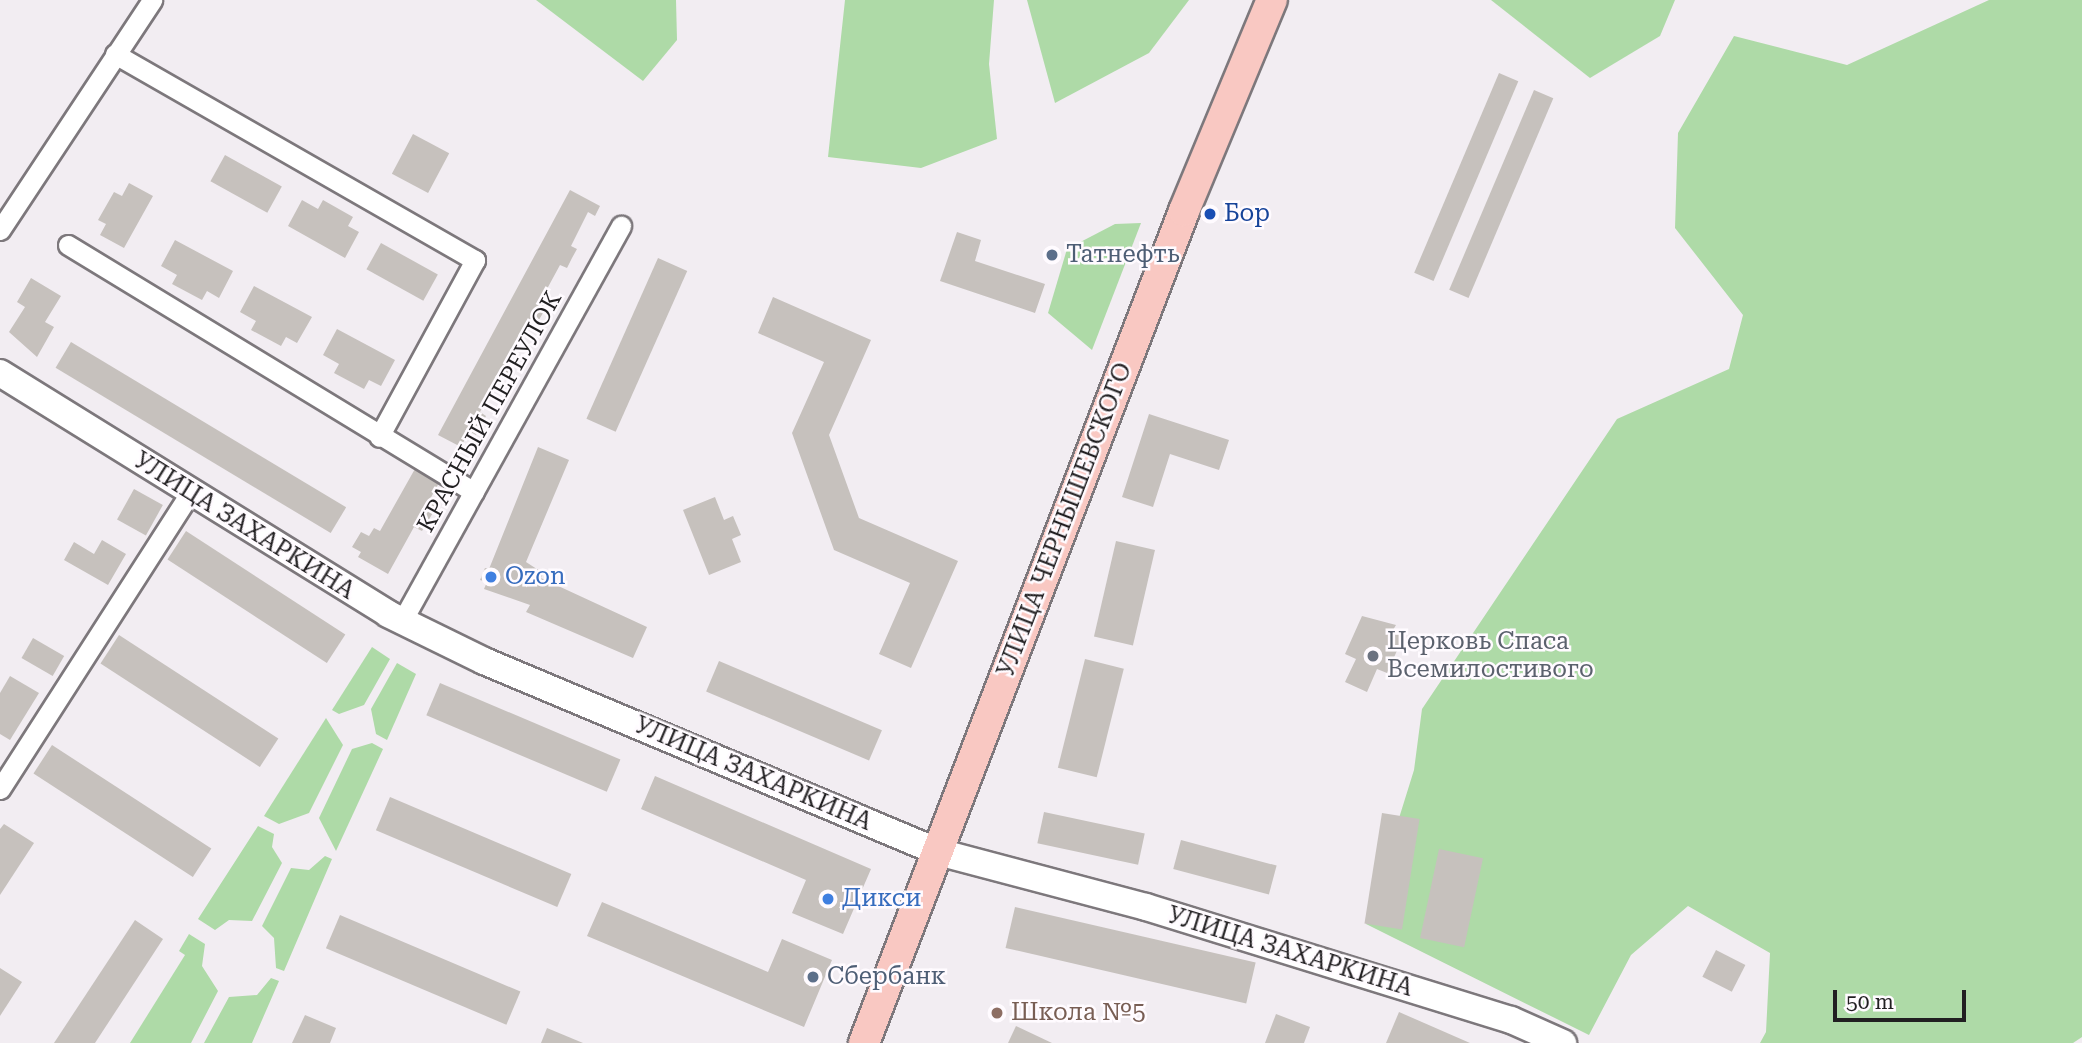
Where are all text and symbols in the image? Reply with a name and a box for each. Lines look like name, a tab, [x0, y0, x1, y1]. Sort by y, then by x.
place label: Бор	[1224, 200, 1270, 228]
marker: Бор	[1202, 206, 1218, 222]
place label: Татнефть	[1066, 241, 1180, 269]
marker: Татнефть	[1044, 247, 1060, 263]
street label: КРАСНЫЙ ПЕРЕУЛОК	[412, 286, 568, 538]
street label: УЛИЦА ЧЕРНЫШЕВСКОГО	[992, 359, 1138, 681]
street label: УЛИЦА ЗАХАРКИНА	[128, 446, 360, 606]
place label: Ozon	[505, 563, 566, 591]
marker: Ozon	[483, 569, 499, 585]
place label: Церковь Спаса Всемилостивого	[1387, 628, 1594, 684]
marker: Церковь Спаса Всемилостивого	[1365, 648, 1381, 664]
street label: УЛИЦА ЗАХАРКИНА	[630, 711, 876, 837]
place label: Дикси	[842, 885, 921, 913]
marker: Дикси	[820, 891, 836, 907]
street label: УЛИЦА ЗАХАРКИНА	[1164, 901, 1416, 1003]
place label: Сбербанк	[827, 963, 946, 991]
marker: Сбербанк	[805, 969, 821, 985]
scale bar	[1837, 976, 1970, 1020]
text: 50 m	[1846, 990, 1894, 1014]
place label: Школа №5	[1011, 999, 1146, 1027]
marker: Школа №5	[989, 1005, 1005, 1021]

